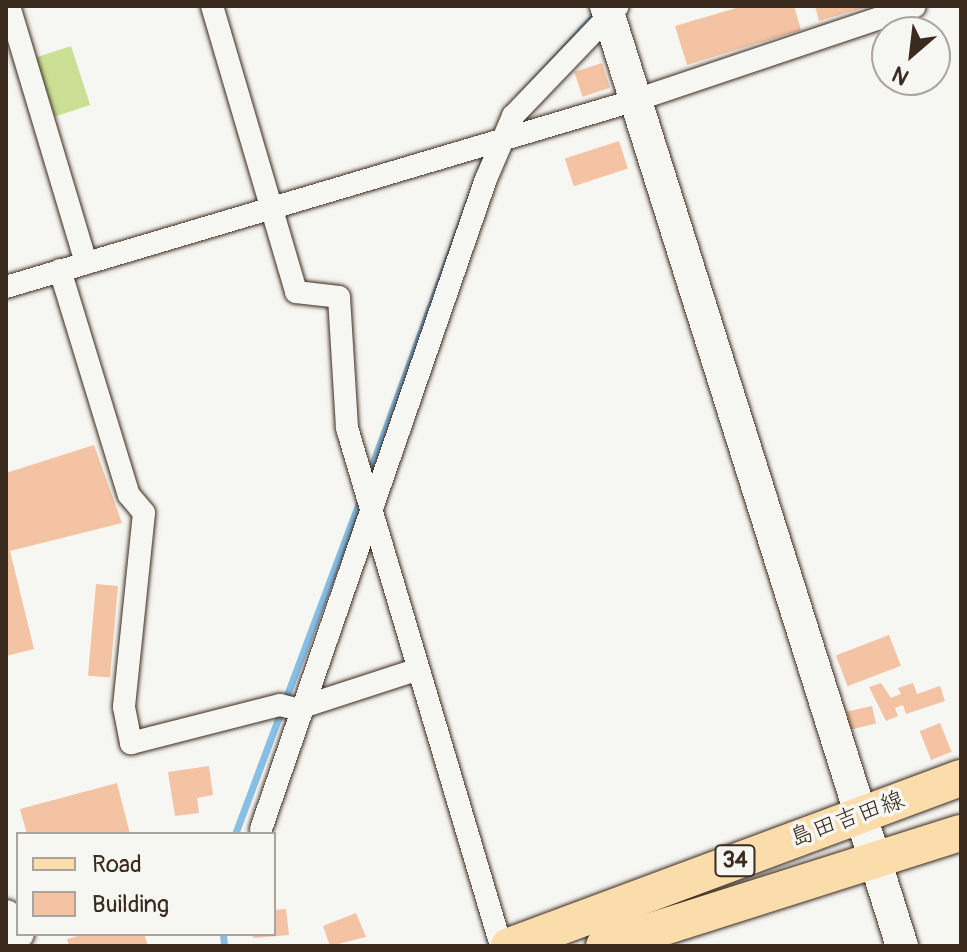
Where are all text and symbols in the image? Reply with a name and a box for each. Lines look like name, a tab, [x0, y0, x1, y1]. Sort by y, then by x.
north arrow	[871, 16, 951, 96]
text: N	[888, 60, 914, 91]
street label: 島田吉田線	[786, 785, 908, 853]
legend	[16, 832, 276, 936]
road number: 34	[713, 843, 757, 879]
text: Road	[92, 850, 142, 879]
text: Building	[92, 890, 169, 919]

